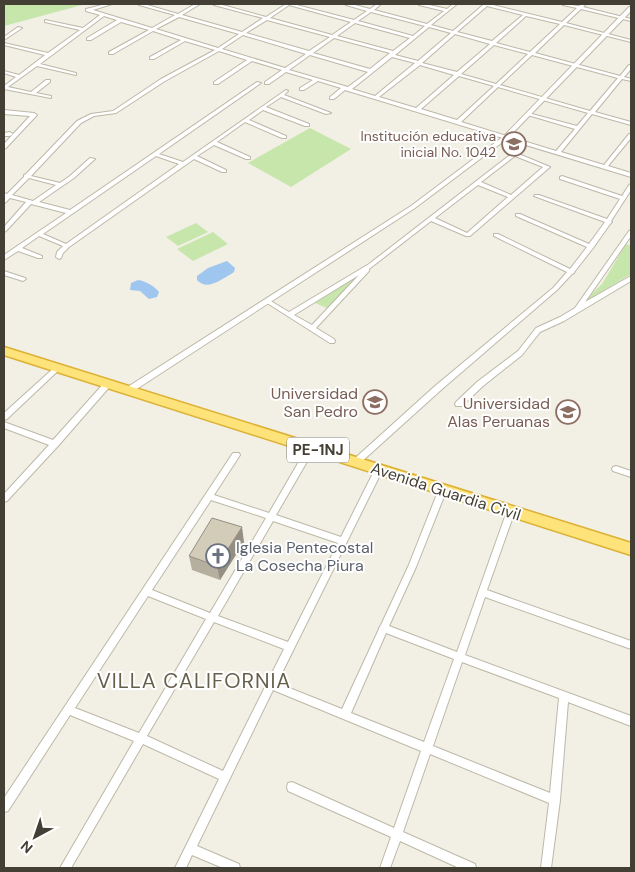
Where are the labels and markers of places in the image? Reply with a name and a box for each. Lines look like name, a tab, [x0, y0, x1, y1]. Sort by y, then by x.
place label: Institución educativa inicial No. 1042	[361, 127, 496, 161]
school or university icon: Institución educativa inicial No. 1042	[501, 131, 527, 157]
place label: Universidad San Pedro	[271, 383, 358, 422]
school or university icon: Universidad San Pedro	[362, 389, 388, 415]
place label: Universidad Alas Peruanas	[447, 393, 550, 432]
school or university icon: Universidad Alas Peruanas	[555, 399, 581, 425]
place label: Iglesia Pentecostal La Cosecha Piura	[236, 537, 373, 576]
church icon: Iglesia Pentecostal La Cosecha Piura	[205, 543, 231, 569]

